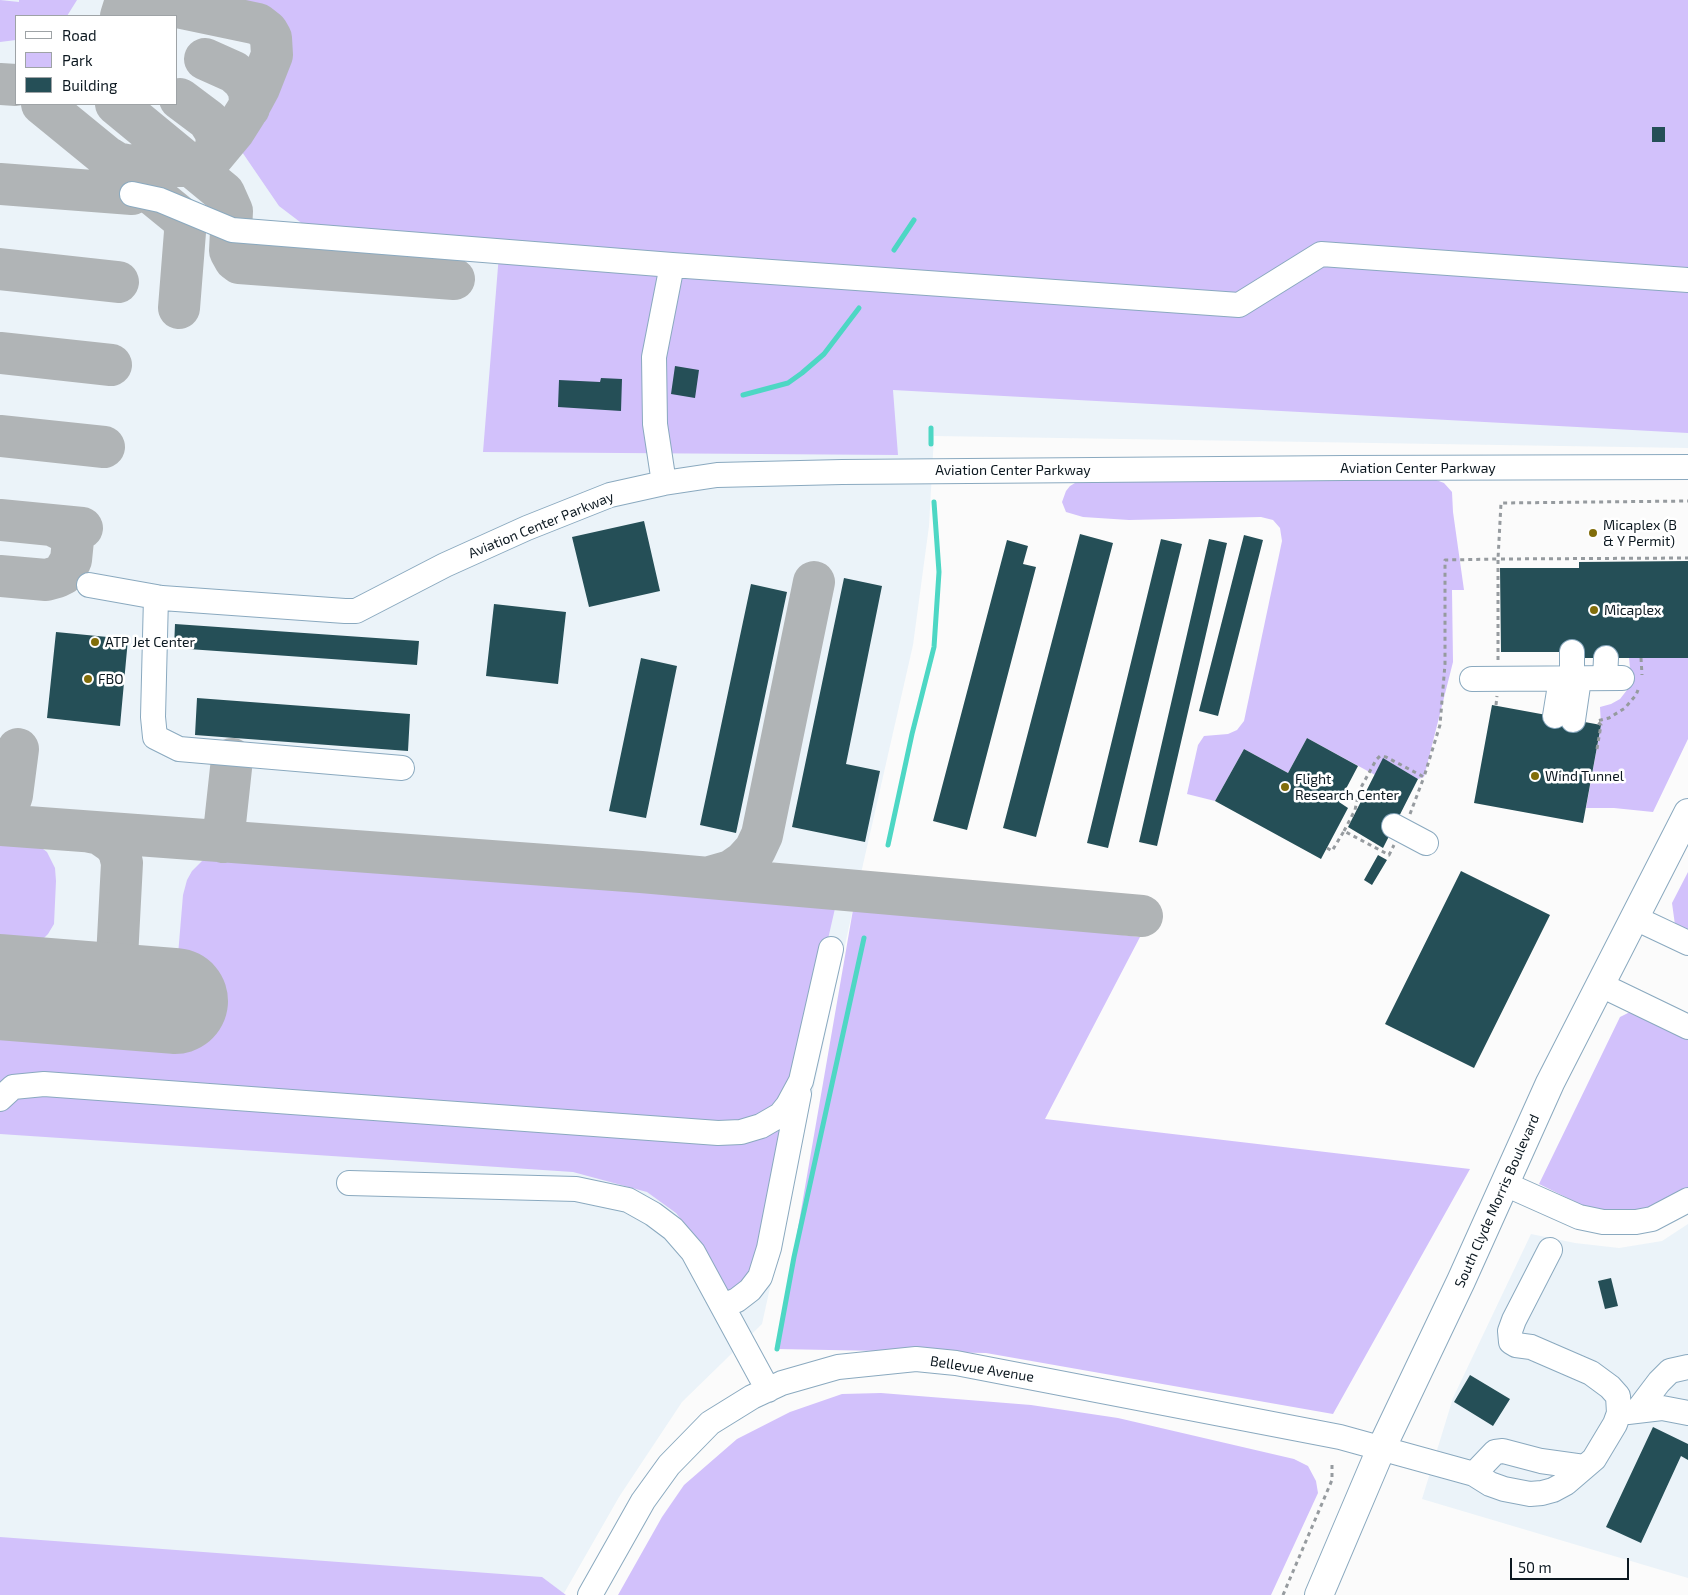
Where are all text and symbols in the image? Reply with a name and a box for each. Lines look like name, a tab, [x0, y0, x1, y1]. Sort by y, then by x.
legend	[15, 15, 178, 105]
text: Road	[62, 26, 97, 44]
text: Park	[62, 51, 93, 69]
text: Building	[62, 76, 117, 94]
street label: Aviation Center Parkway	[1340, 460, 1496, 476]
street label: Aviation Center Parkway	[935, 462, 1091, 478]
street label: Aviation Center Parkway	[466, 488, 616, 562]
place label: Micaplex (B & Y Permit)	[1603, 517, 1677, 550]
marker: Micaplex (B & Y Permit)	[1587, 527, 1599, 539]
place label: Micaplex	[1604, 602, 1661, 618]
marker: Micaplex	[1588, 604, 1600, 616]
place label: ATP Jet Center	[105, 634, 195, 650]
marker: ATP Jet Center	[89, 636, 101, 648]
place label: FBO	[98, 671, 124, 687]
marker: FBO	[82, 673, 94, 685]
place label: Wind Tunnel	[1545, 768, 1624, 784]
marker: Wind Tunnel	[1529, 770, 1541, 782]
place label: Flight Research Center	[1295, 771, 1399, 804]
marker: Flight Research Center	[1279, 781, 1291, 793]
street label: South Clyde Morris Boulevard	[1451, 1112, 1543, 1290]
street label: Bellevue Avenue	[929, 1352, 1035, 1386]
scale bar	[1513, 1548, 1632, 1580]
text: 50 m	[1518, 1558, 1552, 1576]

